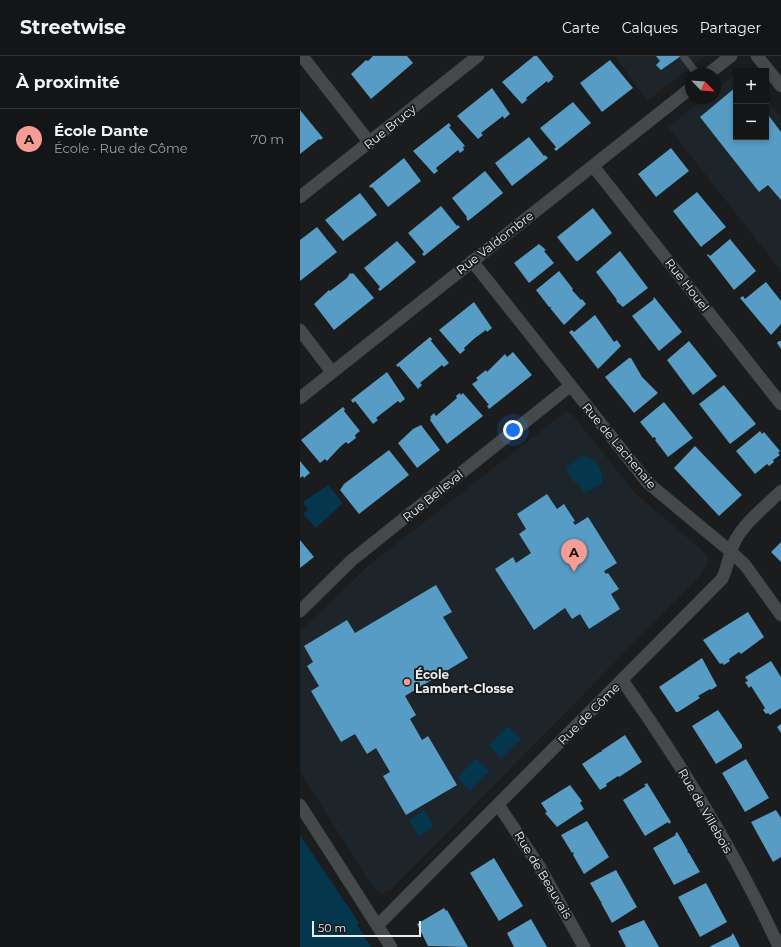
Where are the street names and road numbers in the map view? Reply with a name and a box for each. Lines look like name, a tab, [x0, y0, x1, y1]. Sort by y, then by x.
street label: Rue Brucy	[361, 101, 419, 152]
street label: Rue Valdombre	[453, 208, 536, 277]
street label: Rue Houel	[662, 255, 713, 314]
street label: Rue de Lachenaie	[579, 400, 660, 492]
street label: Rue Belleval	[399, 467, 466, 525]
street label: Rue de Côme	[555, 680, 623, 748]
street label: Rue de Villebois	[675, 766, 736, 856]
street label: Rue de Beauvais	[511, 828, 576, 921]

